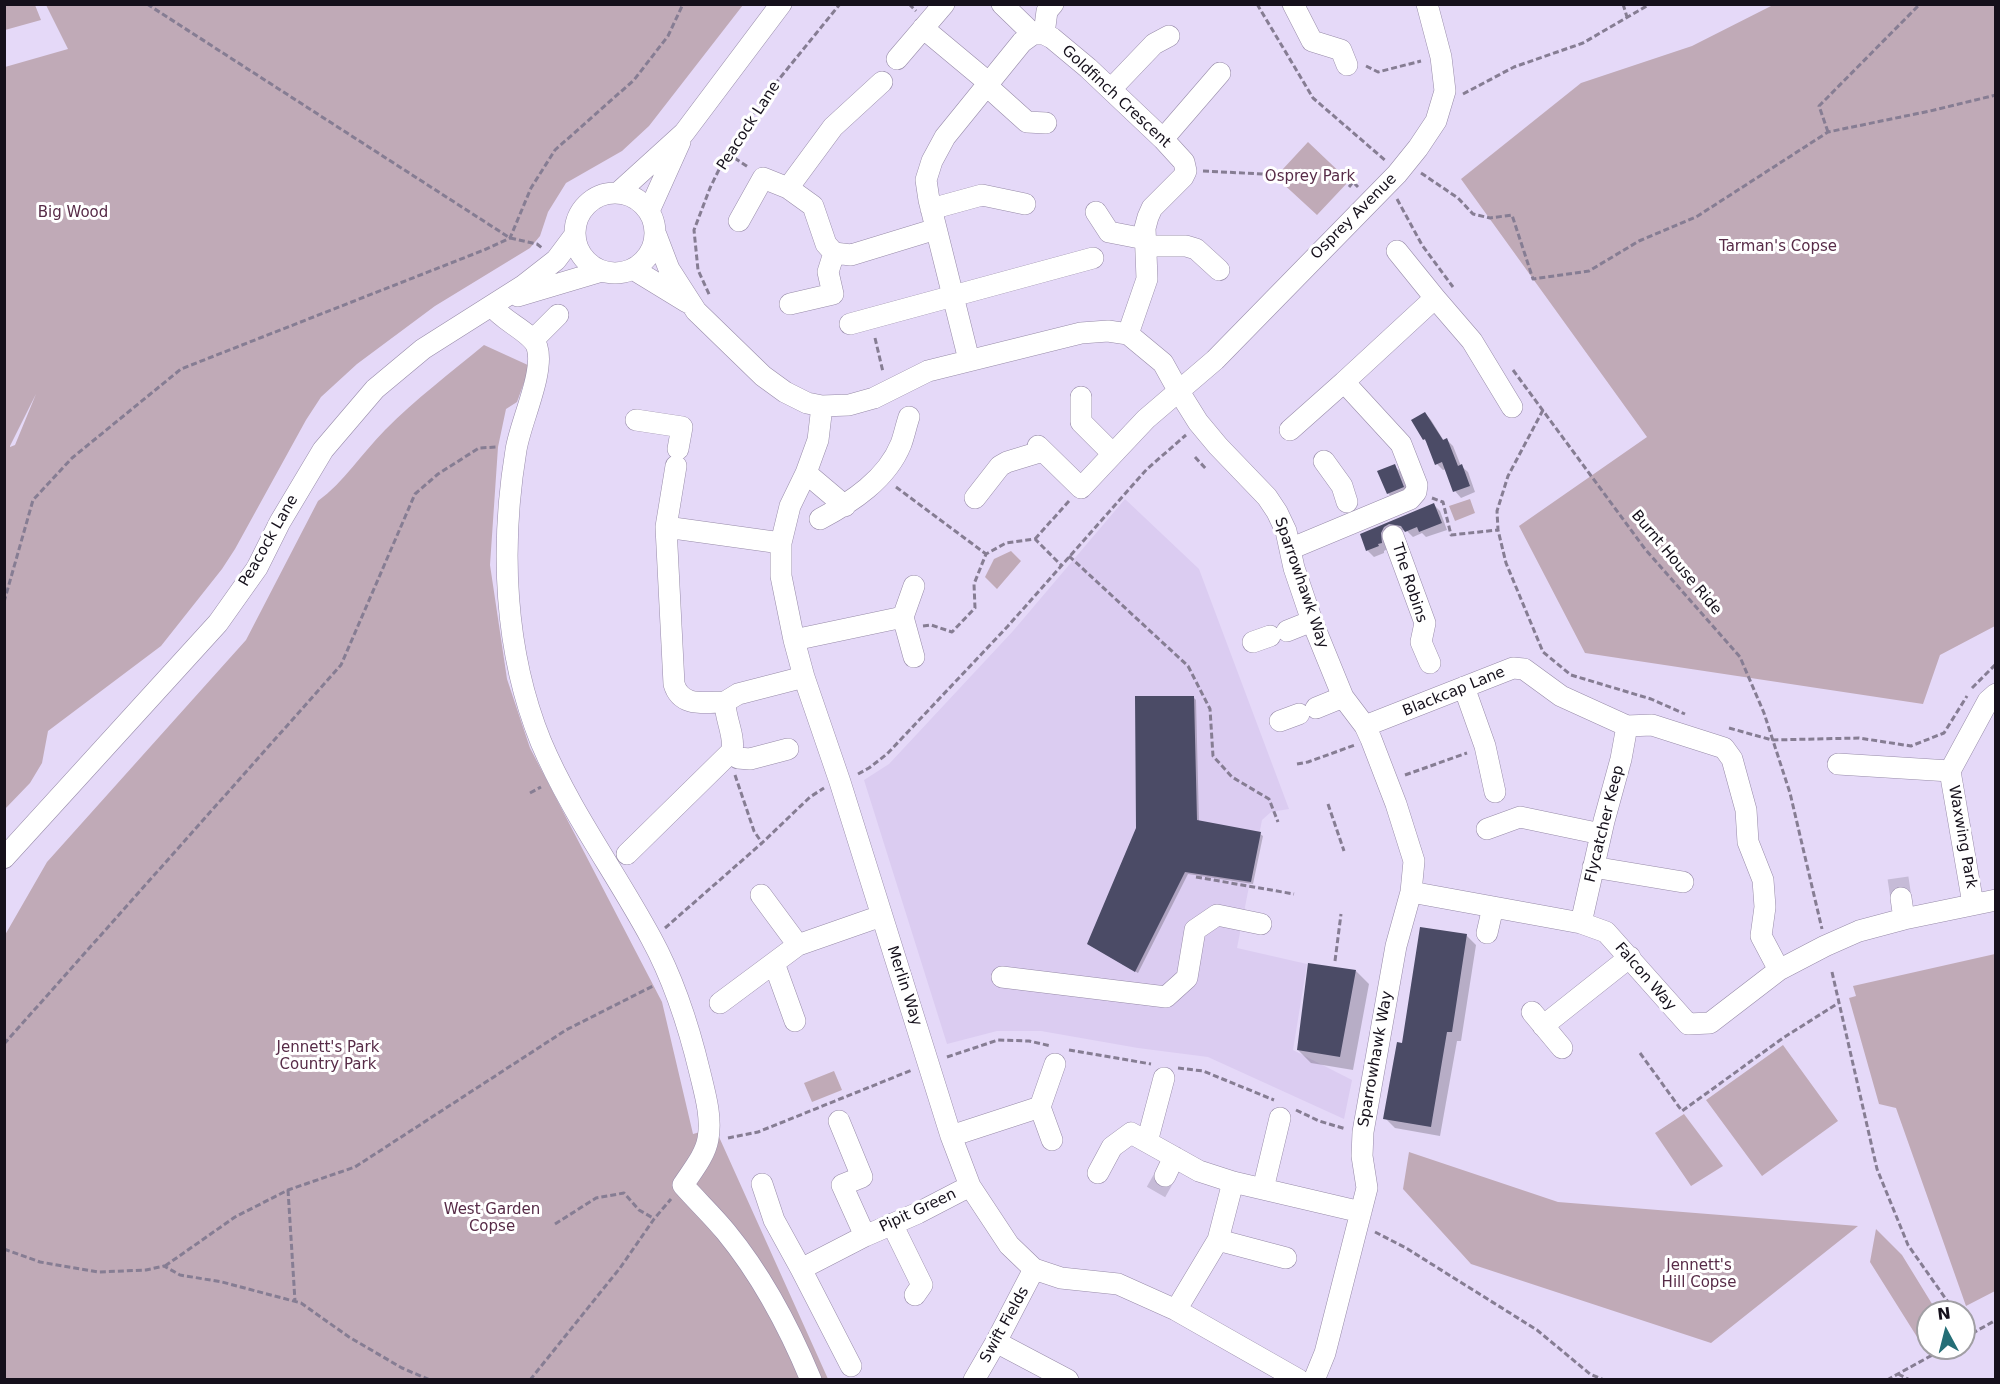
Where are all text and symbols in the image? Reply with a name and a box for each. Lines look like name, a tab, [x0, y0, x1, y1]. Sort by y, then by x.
street label: Goldfinch Crescent	[1058, 42, 1174, 152]
street label: Peacock Lane	[714, 78, 784, 174]
park label: Osprey Park	[1265, 168, 1355, 186]
street label: Osprey Avenue	[1307, 170, 1401, 264]
park label: Big Wood	[38, 204, 108, 222]
park label: Tarman's Copse	[1719, 238, 1837, 256]
street label: Peacock Lane	[236, 492, 302, 590]
street label: Burnt House Ride	[1627, 507, 1725, 619]
street label: Sparrowhawk Way	[1270, 515, 1332, 651]
street label: The Robins	[1388, 541, 1430, 625]
street label: Blackcap Lane	[1400, 663, 1508, 721]
street label: Flycatcher Keep	[1582, 764, 1628, 884]
street label: Waxwing Park	[1944, 784, 1980, 890]
street label: Falcon Way	[1611, 939, 1679, 1015]
street label: Merlin Way	[883, 944, 925, 1028]
street label: Sparrowhawk Way	[1355, 990, 1397, 1128]
park label: Jennett's Park Country Park	[277, 1039, 379, 1074]
street label: Pipit Green	[877, 1185, 959, 1237]
park label: West Garden Copse	[444, 1201, 540, 1236]
park label: Jennett's Hill Copse	[1662, 1257, 1736, 1292]
street label: Swift Fields	[977, 1284, 1033, 1366]
north arrow	[1916, 1300, 1976, 1360]
text: N	[1936, 1303, 1952, 1324]

